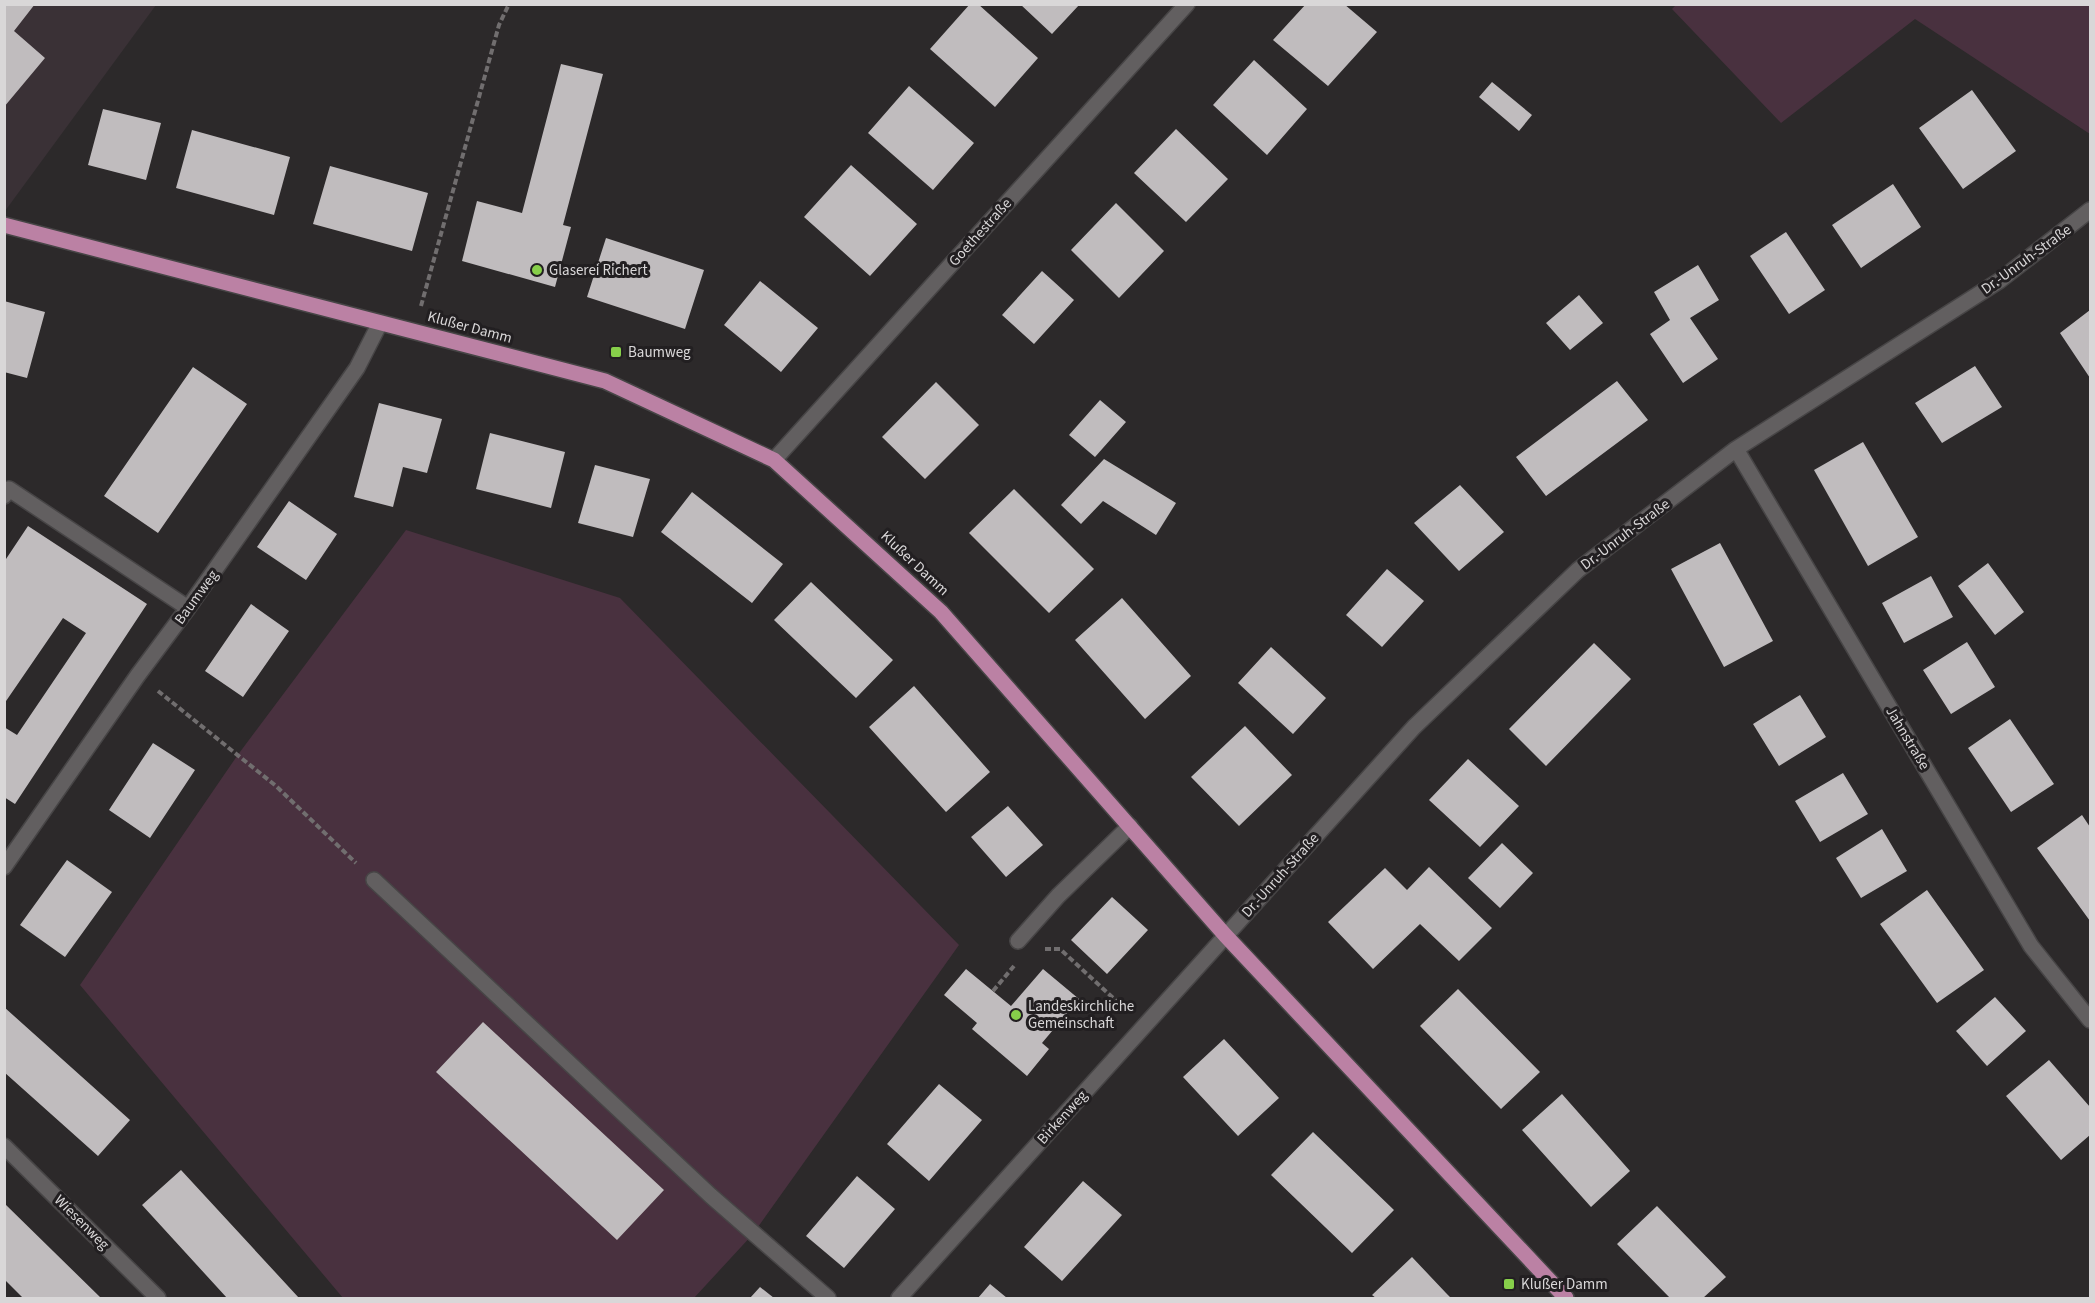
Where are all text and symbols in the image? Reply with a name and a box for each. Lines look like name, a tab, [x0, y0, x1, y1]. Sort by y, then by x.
street label: Goethestraße	[944, 194, 1017, 271]
street label: Dr.-Unruh-Straße	[1977, 219, 2076, 299]
place label: Glaserei Richert	[549, 260, 648, 281]
marker: Glaserei Richert	[530, 263, 544, 277]
street label: Klußer Damm	[425, 306, 514, 349]
place label: Baumweg	[628, 342, 691, 363]
marker: Baumweg	[609, 345, 623, 359]
street label: Dr.-Unruh-Straße	[1576, 494, 1674, 575]
street label: Klußer Damm	[876, 526, 953, 601]
street label: Baumweg	[170, 565, 224, 629]
street label: Jahnstraße	[1880, 703, 1935, 774]
street label: Dr.-Unruh-Straße	[1237, 829, 1324, 922]
place label: Landeskirchliche Gemeinschaft	[1028, 996, 1134, 1034]
marker: Landeskirchliche Gemeinschaft	[1009, 1008, 1023, 1022]
street label: Birkenweg	[1032, 1085, 1093, 1149]
street label: Wiesenweg	[49, 1190, 114, 1255]
place label: Klußer Damm	[1521, 1274, 1608, 1295]
marker: Klußer Damm	[1502, 1277, 1516, 1291]

